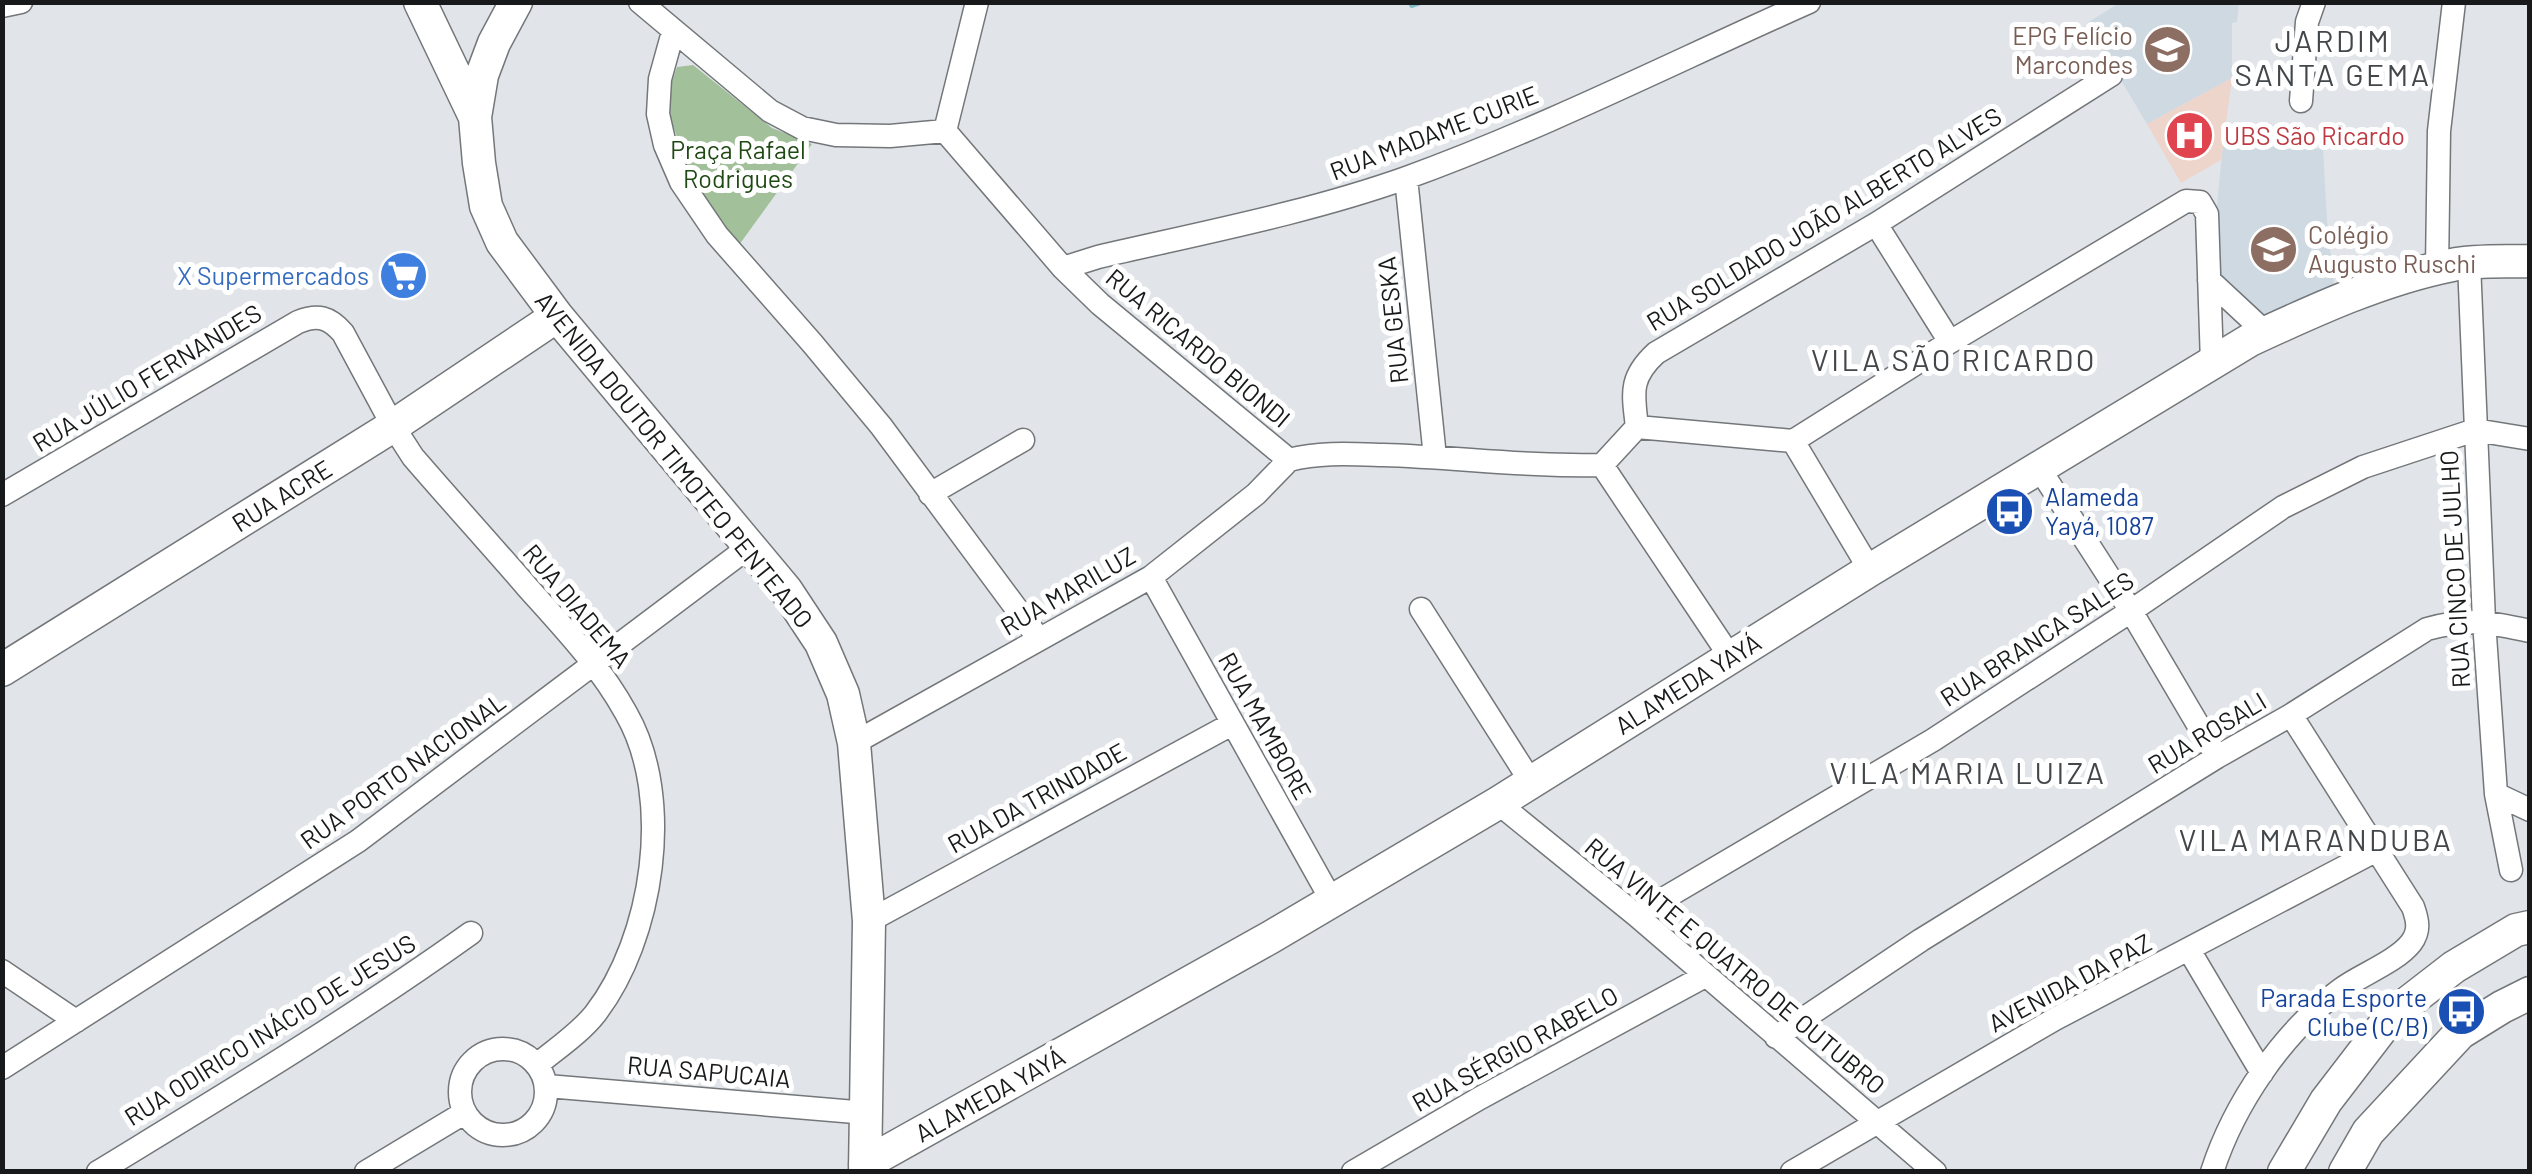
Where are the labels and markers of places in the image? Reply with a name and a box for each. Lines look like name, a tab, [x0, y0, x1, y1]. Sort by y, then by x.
place label: EPG Felício Marcondes	[2012, 20, 2133, 79]
school or university icon: EPG Felício Marcondes	[2142, 24, 2194, 76]
hospital icon: UBS São Ricardo	[2163, 110, 2215, 162]
place label: UBS São Ricardo	[2224, 120, 2405, 150]
place label: Colégio Augusto Ruschi	[2308, 219, 2476, 278]
school or university icon: Colégio Augusto Ruschi	[2247, 223, 2299, 275]
supermarket icon: X Supermercados	[378, 250, 430, 302]
place label: X Supermercados	[177, 260, 369, 290]
place label: Alameda Yayá, 1087	[2045, 481, 2154, 540]
bus stop icon: Alameda Yayá, 1087	[1984, 485, 2036, 537]
place label: Parada Esporte Clube (C/B)	[2260, 982, 2427, 1041]
bus stop icon: Parada Esporte Clube (C/B)	[2436, 986, 2488, 1038]

